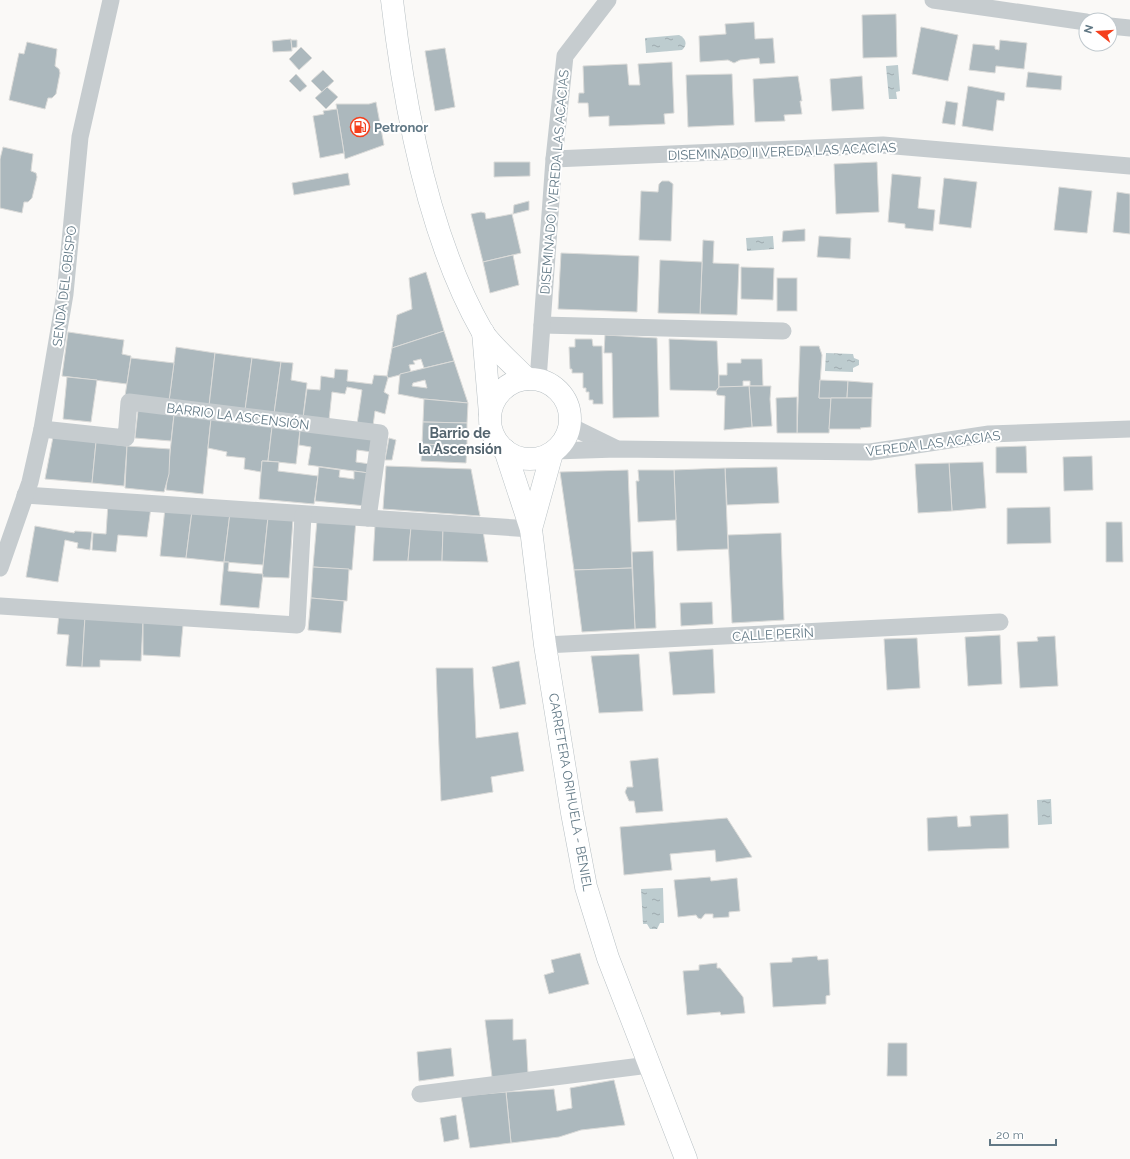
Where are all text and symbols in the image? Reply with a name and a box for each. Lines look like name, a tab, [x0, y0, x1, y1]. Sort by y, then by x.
north arrow	[1078, 12, 1118, 52]
text: N	[1081, 23, 1096, 35]
street label: DISEMINADO I VEREDA LAS ACACIAS	[537, 69, 572, 295]
fuel station icon: Petronor	[349, 116, 371, 138]
place label: Petronor	[374, 120, 428, 135]
street label: DISEMINADO II VEREDA LAS ACACIAS	[667, 140, 897, 163]
street label: SENDA DEL OBISPO	[50, 225, 79, 347]
street label: BARRIO LA ASCENSIÓN	[166, 400, 310, 433]
district label: Barrio de la Ascensión	[418, 425, 502, 457]
street label: VEREDA LAS ACACIAS	[865, 428, 1001, 459]
street label: CALLE PERÍN	[732, 625, 814, 644]
street label: CARRETERA ORIHUELA - BENIEL	[546, 692, 595, 893]
scale bar	[990, 1121, 1056, 1147]
text: 20 m	[996, 1128, 1024, 1142]

